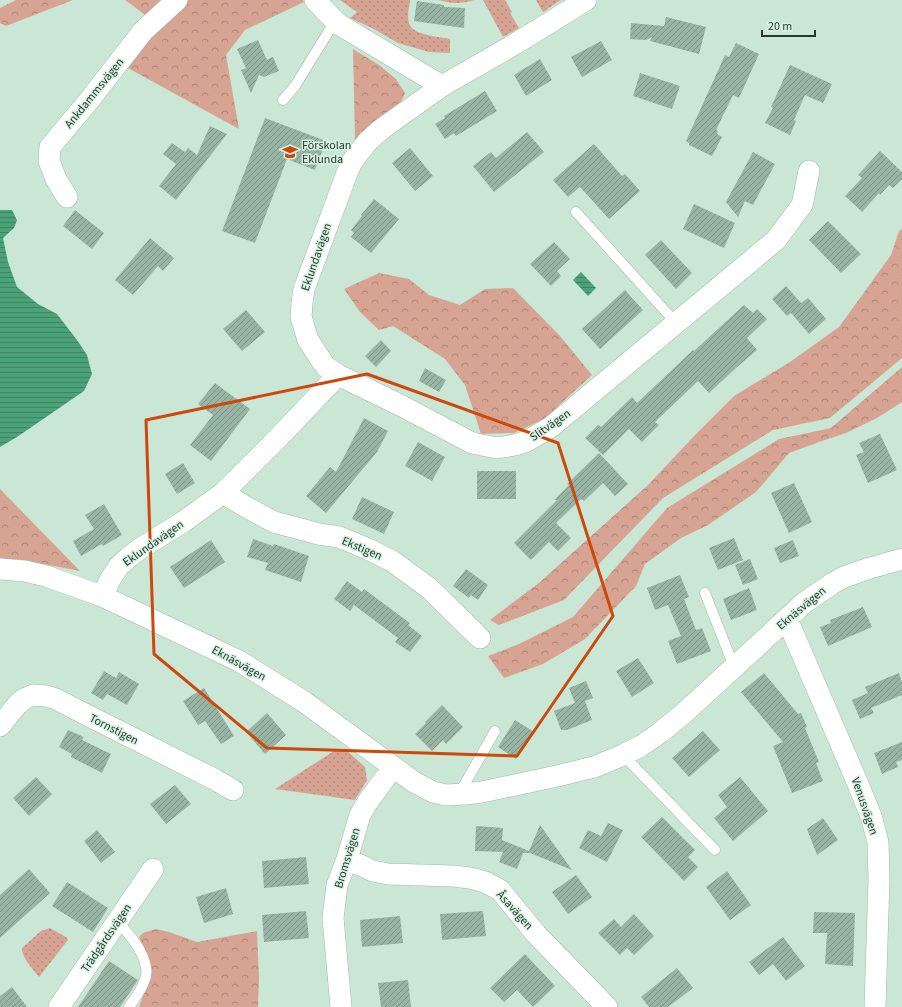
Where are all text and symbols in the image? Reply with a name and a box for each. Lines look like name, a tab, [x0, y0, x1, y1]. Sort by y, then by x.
scale bar	[762, 12, 815, 38]
text: 20 m	[768, 18, 792, 35]
street label: Ankdammsvägen	[61, 54, 128, 132]
place label: Förskolan Eklunda	[302, 137, 351, 168]
school or university icon: Förskolan Eklunda	[281, 143, 299, 161]
street label: Eklundavägen	[297, 221, 336, 293]
street label: Slitvägen	[526, 405, 574, 446]
street label: Eklundavägen	[119, 516, 187, 571]
street label: Ekstigen	[339, 532, 385, 565]
street label: Eknäsvägen	[773, 583, 830, 634]
street label: Eknäsvägen	[209, 642, 269, 685]
street label: Tornstigen	[86, 710, 141, 749]
street label: Venusvägen	[847, 775, 882, 837]
street label: Bromsvägen	[330, 826, 365, 890]
street label: Åsavägen	[492, 887, 537, 934]
street label: Trädgårdsvägen	[77, 900, 136, 976]

